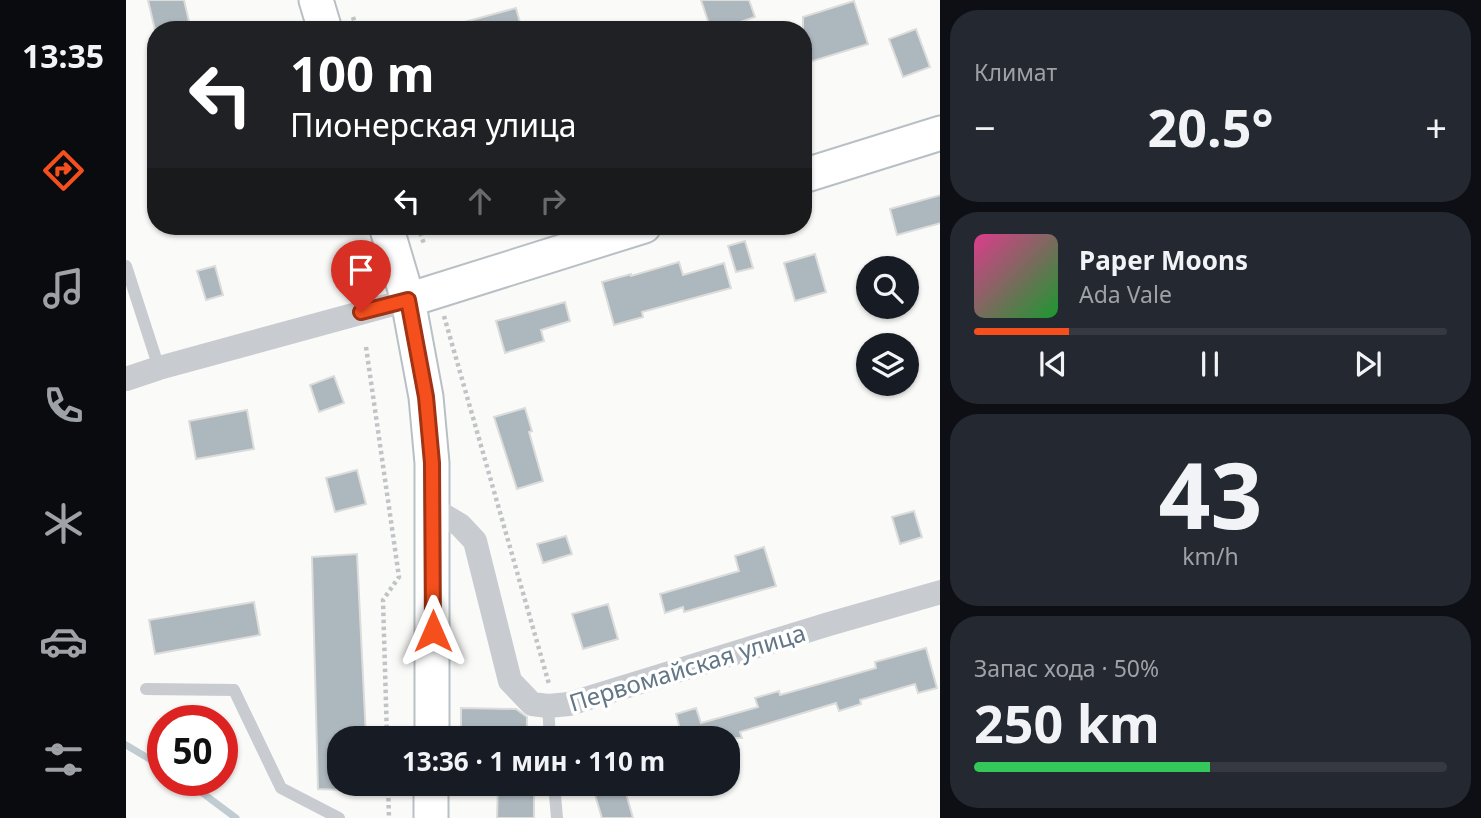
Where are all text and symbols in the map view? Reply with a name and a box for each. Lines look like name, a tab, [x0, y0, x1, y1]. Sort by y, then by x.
text: 13:35	[22, 34, 104, 77]
text: 100 m	[290, 40, 435, 106]
icon: left	[175, 49, 266, 140]
text: Климат	[974, 56, 1057, 88]
text: 20.5°	[1148, 91, 1273, 162]
text: −	[974, 101, 996, 153]
text: +	[1425, 101, 1447, 153]
text: Пионерская улица	[290, 103, 577, 146]
icon: directions	[39, 146, 88, 195]
icon: left	[388, 182, 426, 220]
icon: ahead	[461, 182, 499, 220]
icon: right	[534, 182, 572, 220]
pin	[331, 240, 391, 312]
text: Paper Moons	[1079, 242, 1248, 278]
icon: arrive	[342, 251, 380, 289]
map controls	[856, 256, 919, 396]
button: search	[856, 256, 919, 319]
icon: music	[39, 264, 88, 313]
text: Ada Vale	[1079, 278, 1172, 310]
button: layers	[856, 333, 919, 396]
icon: previous	[1034, 345, 1072, 383]
icon: pause	[1191, 345, 1229, 383]
icon: next	[1349, 345, 1387, 383]
icon: phone	[39, 381, 88, 430]
text: 43	[1158, 432, 1263, 556]
icon: climate	[39, 499, 88, 548]
text: km/h	[1182, 540, 1239, 572]
position arrow	[396, 594, 470, 668]
street label: Первомайская улица	[565, 615, 809, 719]
icon: car	[39, 617, 88, 666]
text: Запас хода · 50%	[974, 652, 1159, 684]
text: 250 km	[974, 687, 1160, 758]
speed limit sign: 50	[147, 705, 238, 796]
icon: filters	[39, 735, 88, 784]
text: 13:36 · 1 мин · 110 m	[402, 743, 665, 779]

